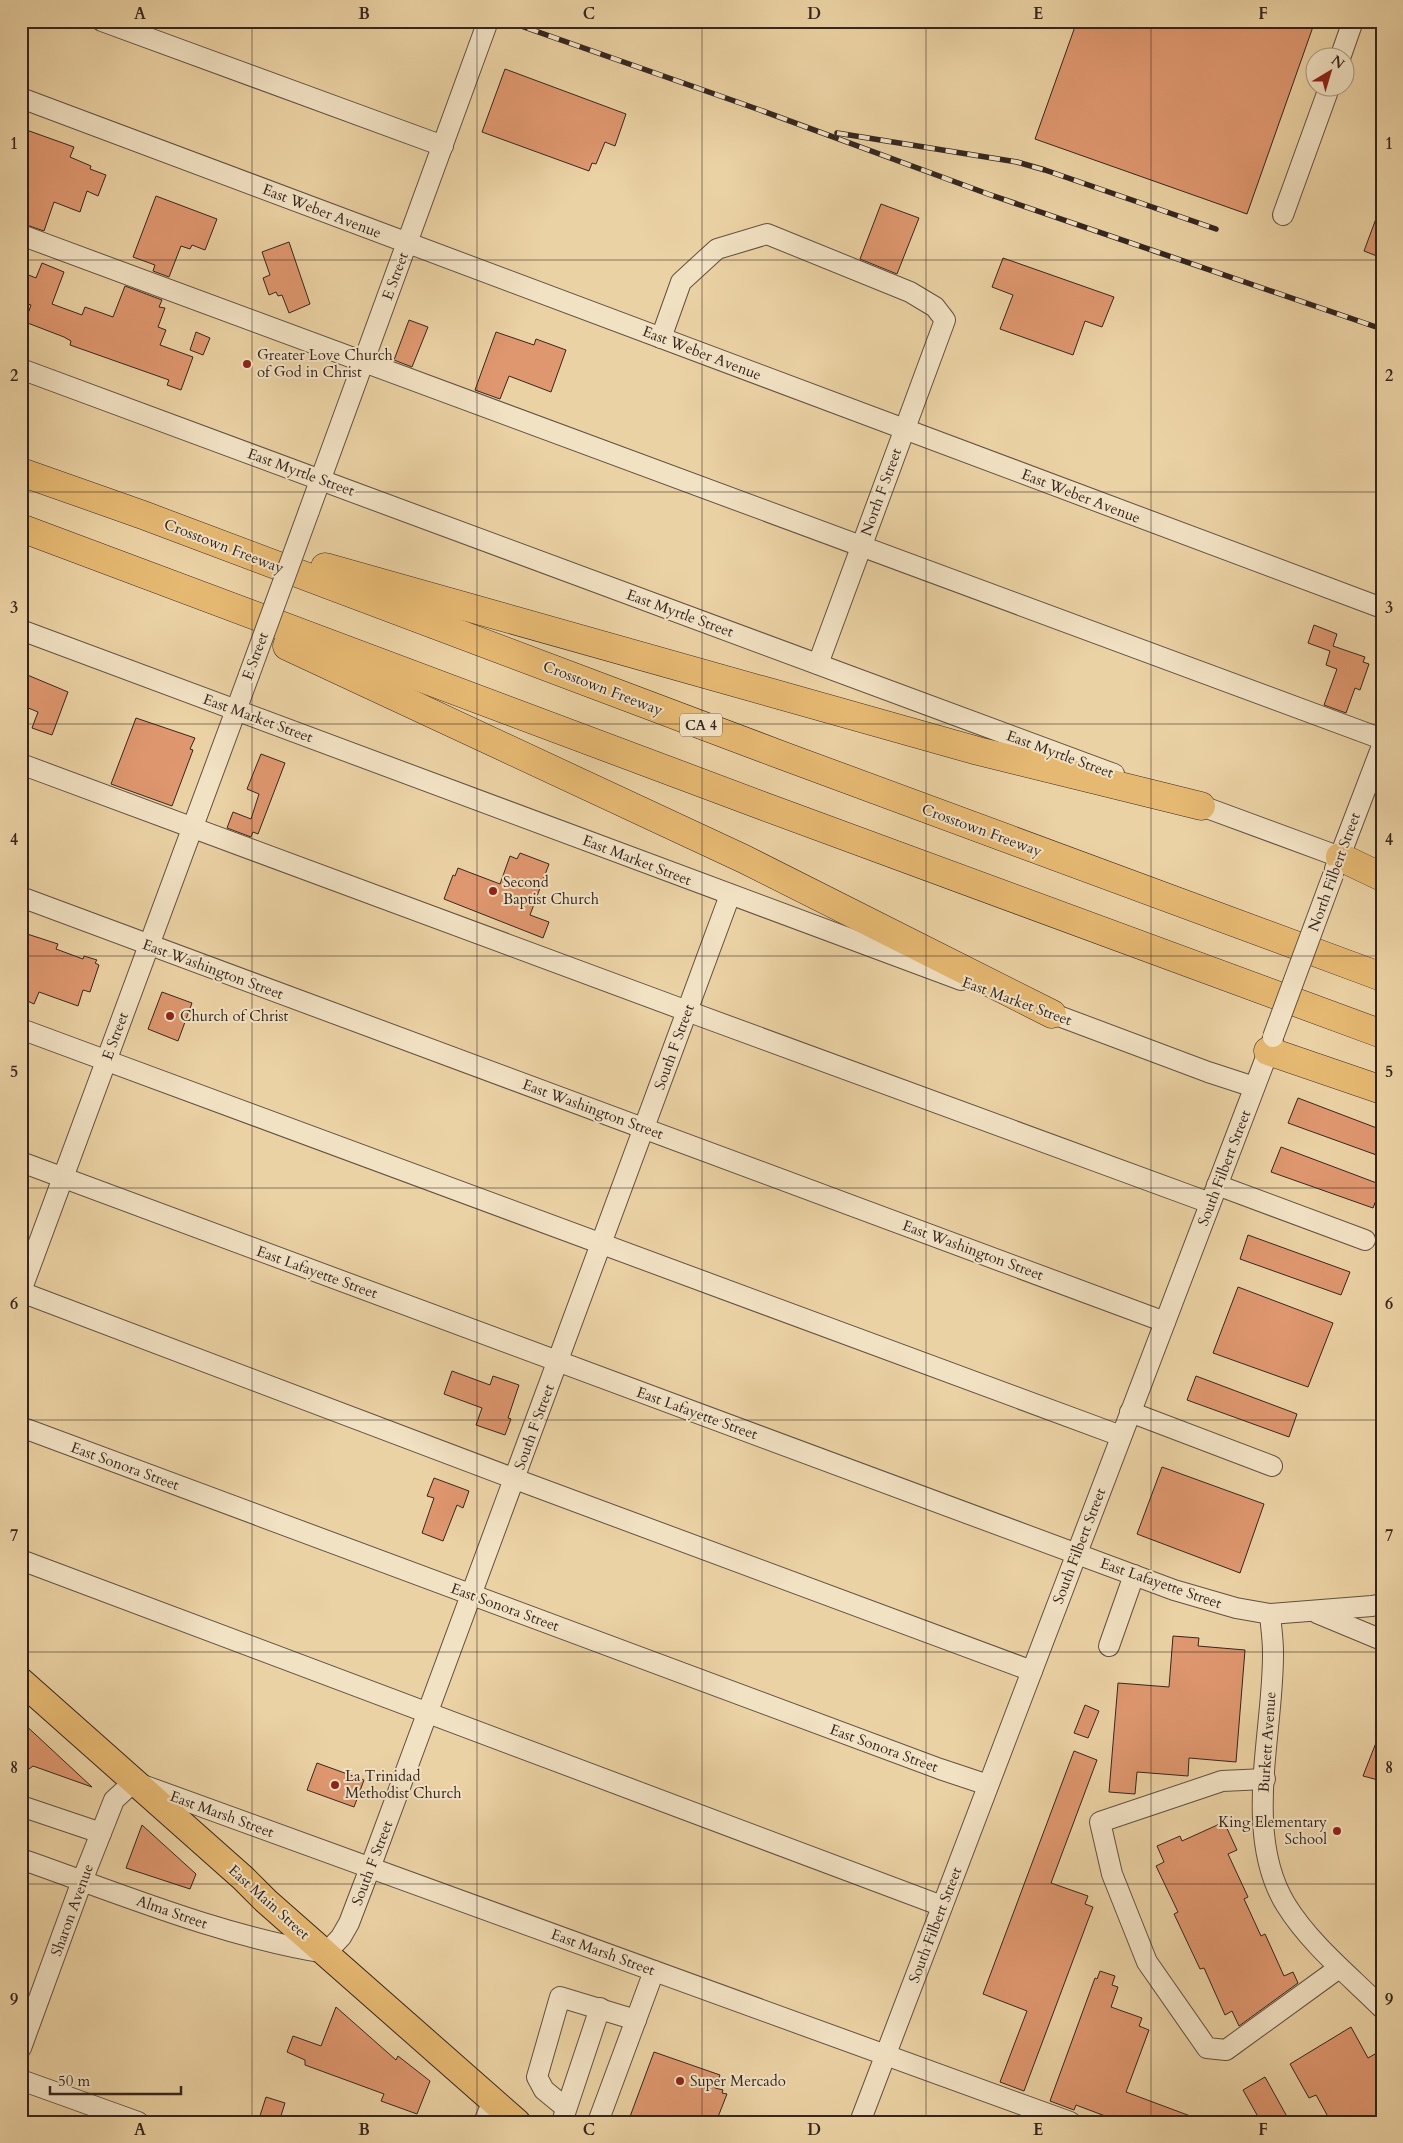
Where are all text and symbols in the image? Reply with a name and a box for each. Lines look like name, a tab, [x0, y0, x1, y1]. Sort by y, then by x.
text: A	[134, 3, 146, 25]
text: B	[358, 3, 370, 25]
text: C	[583, 3, 595, 25]
text: D	[807, 3, 821, 25]
text: E	[1033, 3, 1043, 25]
text: F	[1258, 3, 1268, 25]
north arrow	[1306, 48, 1356, 98]
text: N	[1327, 51, 1348, 73]
text: 1	[10, 133, 18, 155]
text: 1	[1385, 133, 1393, 155]
street label: East Weber Avenue	[260, 179, 385, 243]
street label: E Street	[377, 249, 413, 303]
street label: East Weber Avenue	[640, 321, 765, 385]
place label: Greater Love Church of God in Christ	[257, 345, 394, 382]
marker: Greater Love Church of God in Christ	[241, 358, 253, 370]
text: 2	[10, 365, 18, 387]
text: 2	[1385, 365, 1393, 387]
street label: East Myrtle Street	[245, 443, 358, 501]
street label: North F Street	[856, 445, 906, 539]
street label: East Weber Avenue	[1019, 464, 1144, 528]
street label: Crosstown Freeway	[161, 514, 287, 578]
street label: East Myrtle Street	[624, 584, 737, 642]
text: 3	[10, 597, 18, 619]
text: 3	[1385, 597, 1393, 619]
street label: E Street	[237, 629, 273, 683]
street label: Crosstown Freeway	[540, 656, 666, 720]
street label: East Market Street	[200, 689, 316, 747]
road number: CA 4	[680, 714, 722, 736]
street label: East Myrtle Street	[1004, 725, 1117, 783]
street label: Crosstown Freeway	[919, 799, 1045, 861]
street label: North Filbert Street	[1303, 810, 1365, 934]
text: 4	[10, 829, 18, 851]
text: 4	[1385, 829, 1393, 851]
street label: East Market Street	[580, 830, 695, 890]
place label: Second Baptist Church	[503, 872, 600, 909]
marker: Second Baptist Church	[487, 885, 499, 897]
street label: East Washington Street	[140, 934, 286, 1004]
street label: East Market Street	[959, 972, 1075, 1030]
street label: South F Street	[649, 1001, 699, 1092]
place label: Church of Christ	[180, 1006, 289, 1026]
street label: E Street	[97, 1009, 133, 1063]
marker: Church of Christ	[164, 1010, 176, 1022]
text: 5	[10, 1061, 18, 1083]
text: 5	[1385, 1061, 1393, 1083]
street label: East Washington Street	[520, 1074, 666, 1144]
street label: South Filbert Street	[1193, 1107, 1255, 1229]
street label: East Washington Street	[900, 1215, 1046, 1285]
street label: East Lafayette Street	[254, 1241, 380, 1303]
text: 6	[10, 1293, 18, 1315]
text: 6	[1385, 1293, 1393, 1315]
street label: South F Street	[509, 1381, 559, 1472]
street label: East Lafayette Street	[634, 1382, 760, 1444]
street label: East Sonora Street	[68, 1437, 182, 1495]
street label: South Filbert Street	[1048, 1485, 1110, 1607]
text: 7	[10, 1525, 18, 1547]
text: 7	[1385, 1525, 1393, 1547]
street label: East Lafayette Street	[1098, 1553, 1225, 1613]
street label: East Sonora Street	[448, 1578, 562, 1636]
street label: Burkett Avenue	[1254, 1691, 1281, 1793]
street label: East Sonora Street	[827, 1719, 941, 1777]
text: 8	[10, 1757, 18, 1779]
text: 8	[1385, 1757, 1393, 1779]
place label: La Trinidad Methodist Church	[345, 1766, 462, 1803]
marker: La Trinidad Methodist Church	[329, 1779, 341, 1791]
street label: East Marsh Street	[167, 1786, 277, 1842]
place label: King Elementary School	[1218, 1812, 1327, 1849]
street label: South F Street	[347, 1817, 397, 1908]
marker: King Elementary School	[1331, 1825, 1343, 1837]
street label: East Main Street	[224, 1860, 314, 1944]
street label: Sharon Avenue	[46, 1861, 98, 1959]
street label: South Filbert Street	[904, 1864, 966, 1986]
street label: Alma Street	[134, 1891, 210, 1934]
street label: East Marsh Street	[548, 1924, 658, 1980]
text: 9	[10, 1989, 18, 2011]
text: 9	[1385, 1989, 1393, 2011]
scale bar	[50, 2063, 181, 2095]
text: 50 m	[58, 2071, 90, 2091]
place label: Super Mercado	[690, 2071, 786, 2091]
marker: Super Mercado	[674, 2075, 686, 2087]
text: A	[134, 2119, 146, 2141]
text: B	[358, 2119, 370, 2141]
text: C	[583, 2119, 595, 2141]
text: D	[807, 2119, 821, 2141]
text: E	[1033, 2119, 1043, 2141]
text: F	[1258, 2119, 1268, 2141]

